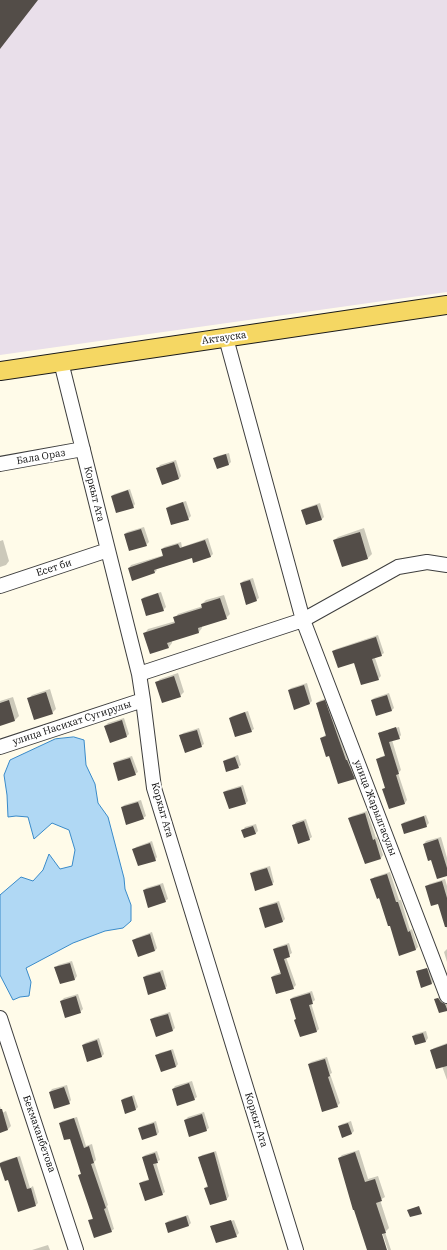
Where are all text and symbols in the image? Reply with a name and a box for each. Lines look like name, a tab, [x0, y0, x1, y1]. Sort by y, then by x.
street label: Актауска	[201, 329, 247, 347]
street label: Бала Ораз	[16, 447, 66, 467]
street label: Коркыт Ата	[81, 465, 107, 523]
street label: Есет би	[35, 557, 73, 579]
street label: улица Насихат Сугирулы	[11, 698, 133, 748]
street label: улица Жарылгасулы	[351, 758, 399, 858]
street label: Коркыт Ата	[148, 781, 176, 839]
street label: Коркыт Ата	[242, 1091, 270, 1149]
street label: Бекмаханбетова	[20, 1094, 58, 1174]

